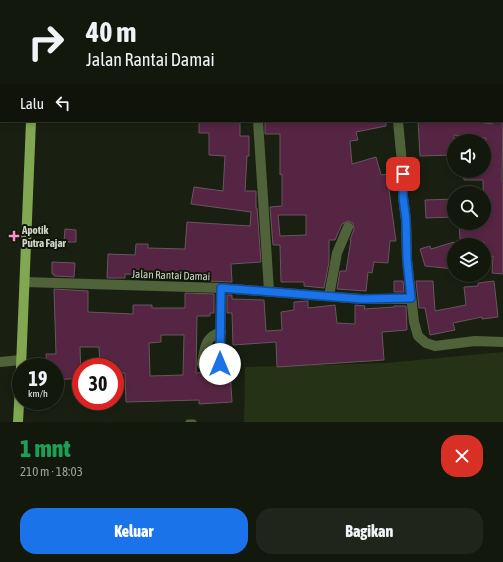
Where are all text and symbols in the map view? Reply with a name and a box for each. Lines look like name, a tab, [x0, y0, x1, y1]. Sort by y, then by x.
icon: right	[20, 16, 72, 68]
text: 40 m	[86, 16, 136, 48]
text: Jalan Rantai Damai	[86, 49, 215, 70]
icon: left	[52, 92, 74, 114]
text: Lalu	[20, 95, 44, 112]
map controls	[447, 134, 491, 282]
button: sound	[447, 134, 491, 178]
pin	[386, 157, 420, 191]
icon: arrive	[392, 163, 414, 185]
button: search	[447, 186, 491, 230]
place label: Apotik Putra Fajar	[21, 224, 66, 249]
marker: Apotik Putra Fajar	[9, 231, 19, 241]
button: layers	[447, 238, 491, 282]
street label: Jalan Rantai Damai	[132, 268, 210, 282]
position arrow	[199, 343, 241, 385]
speed limit sign: 30	[72, 358, 124, 410]
text: 19	[29, 367, 47, 390]
text: km/h	[28, 388, 48, 399]
text: 1 mnt	[20, 435, 70, 462]
button: close	[441, 435, 483, 477]
text: 210 m · 18:03	[20, 464, 83, 479]
button: Keluar	[20, 508, 248, 554]
button: Bagikan	[256, 508, 483, 554]

